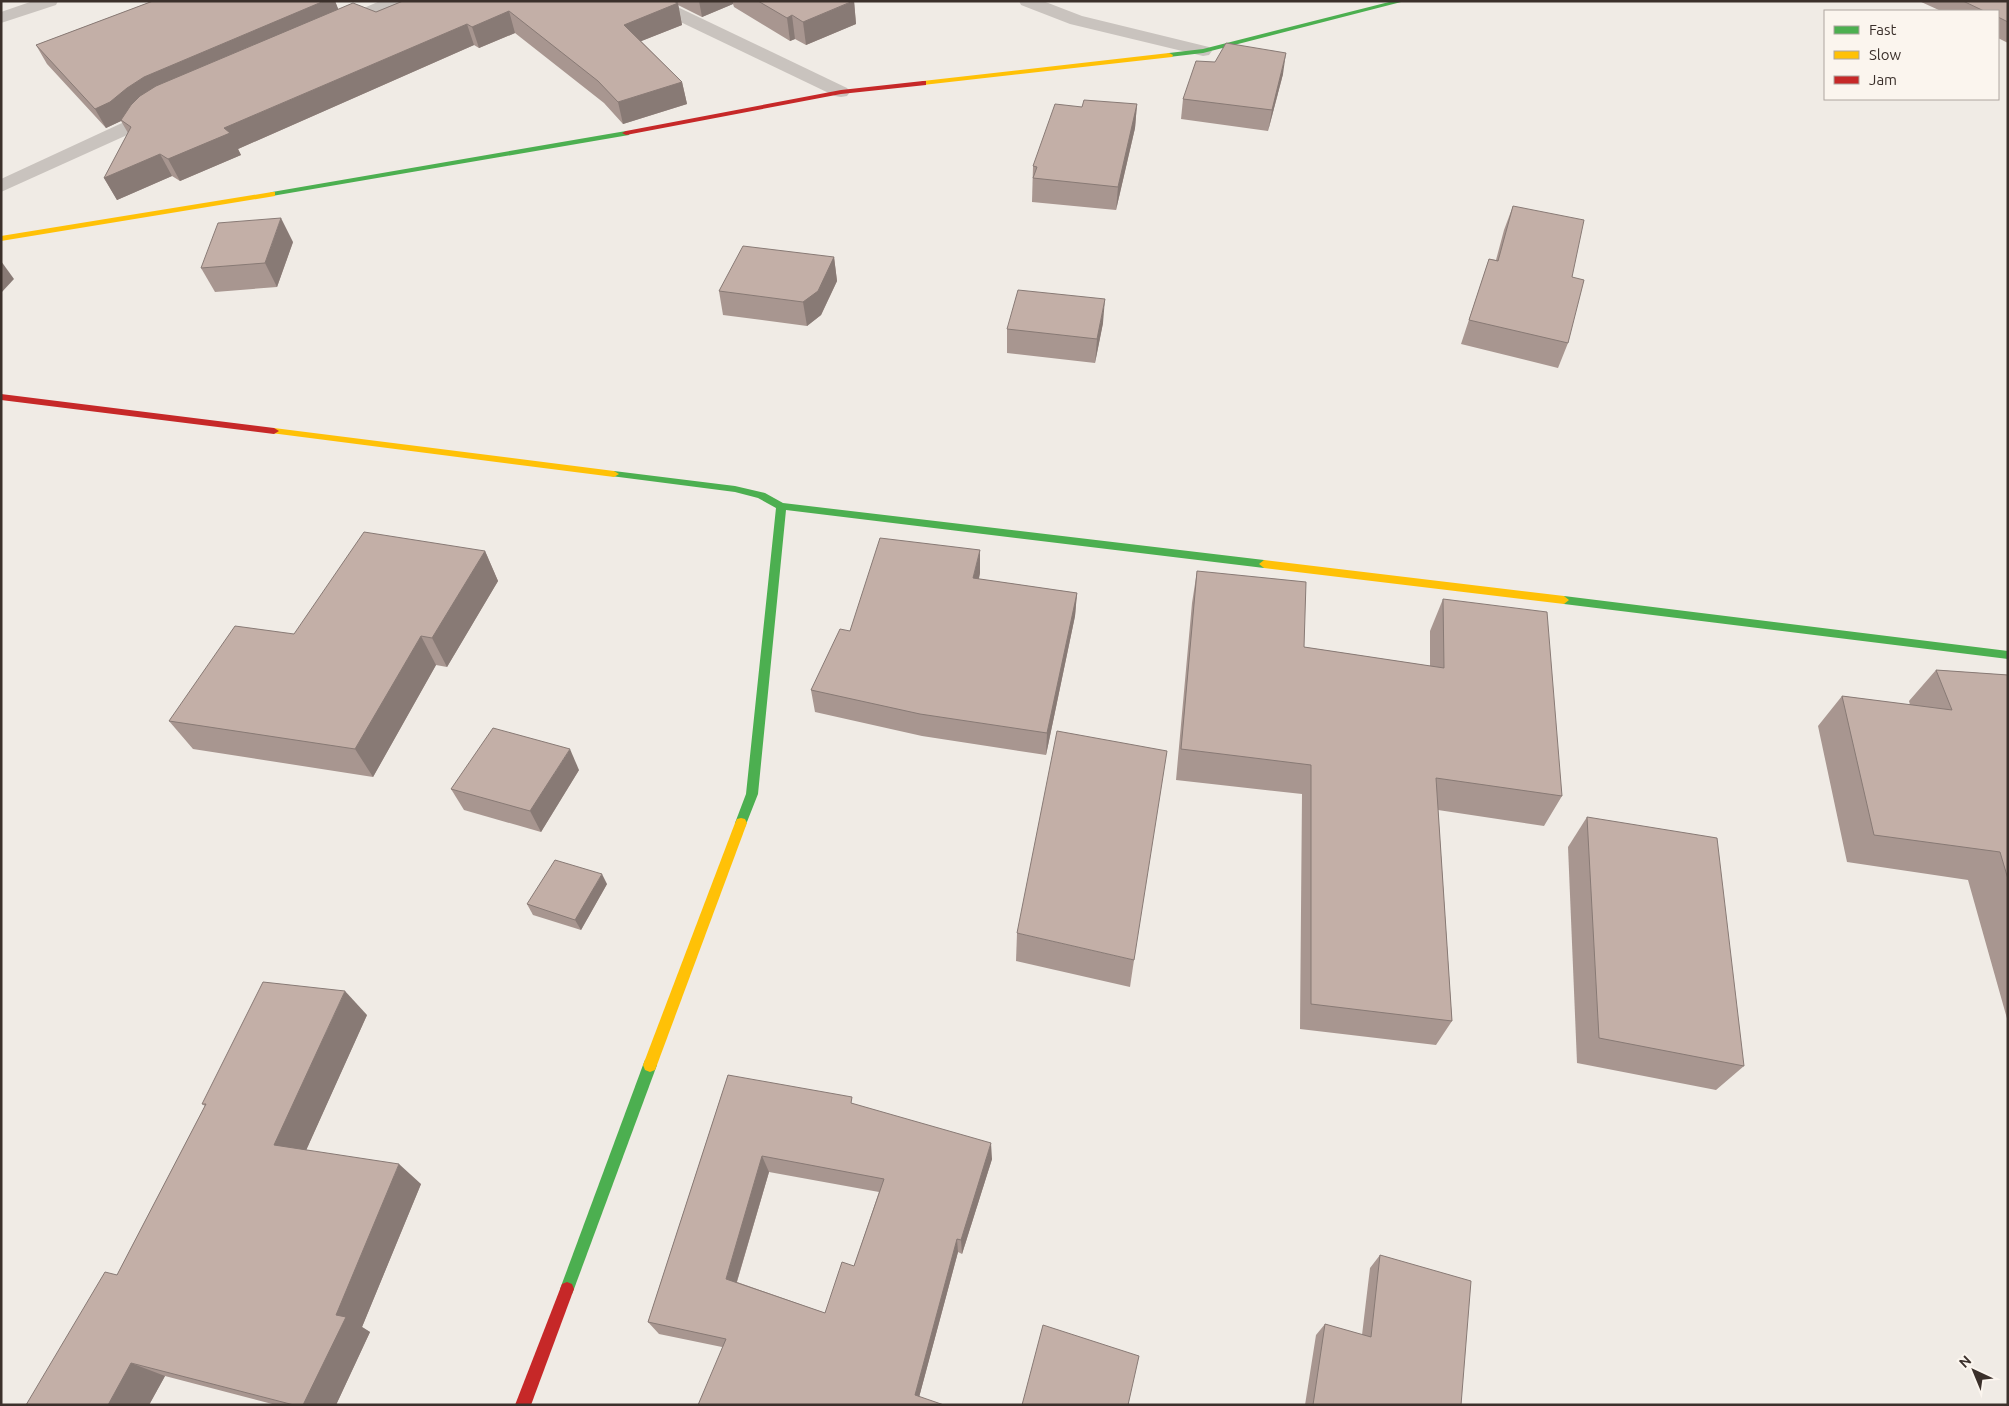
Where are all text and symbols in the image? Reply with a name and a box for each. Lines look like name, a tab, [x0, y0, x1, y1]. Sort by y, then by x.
legend	[1824, 10, 1999, 100]
text: Fast	[1869, 21, 1897, 38]
text: Slow	[1869, 46, 1902, 63]
text: Jam	[1869, 71, 1897, 88]
north arrow	[1949, 1346, 1999, 1396]
text: N	[1956, 1352, 1974, 1371]

